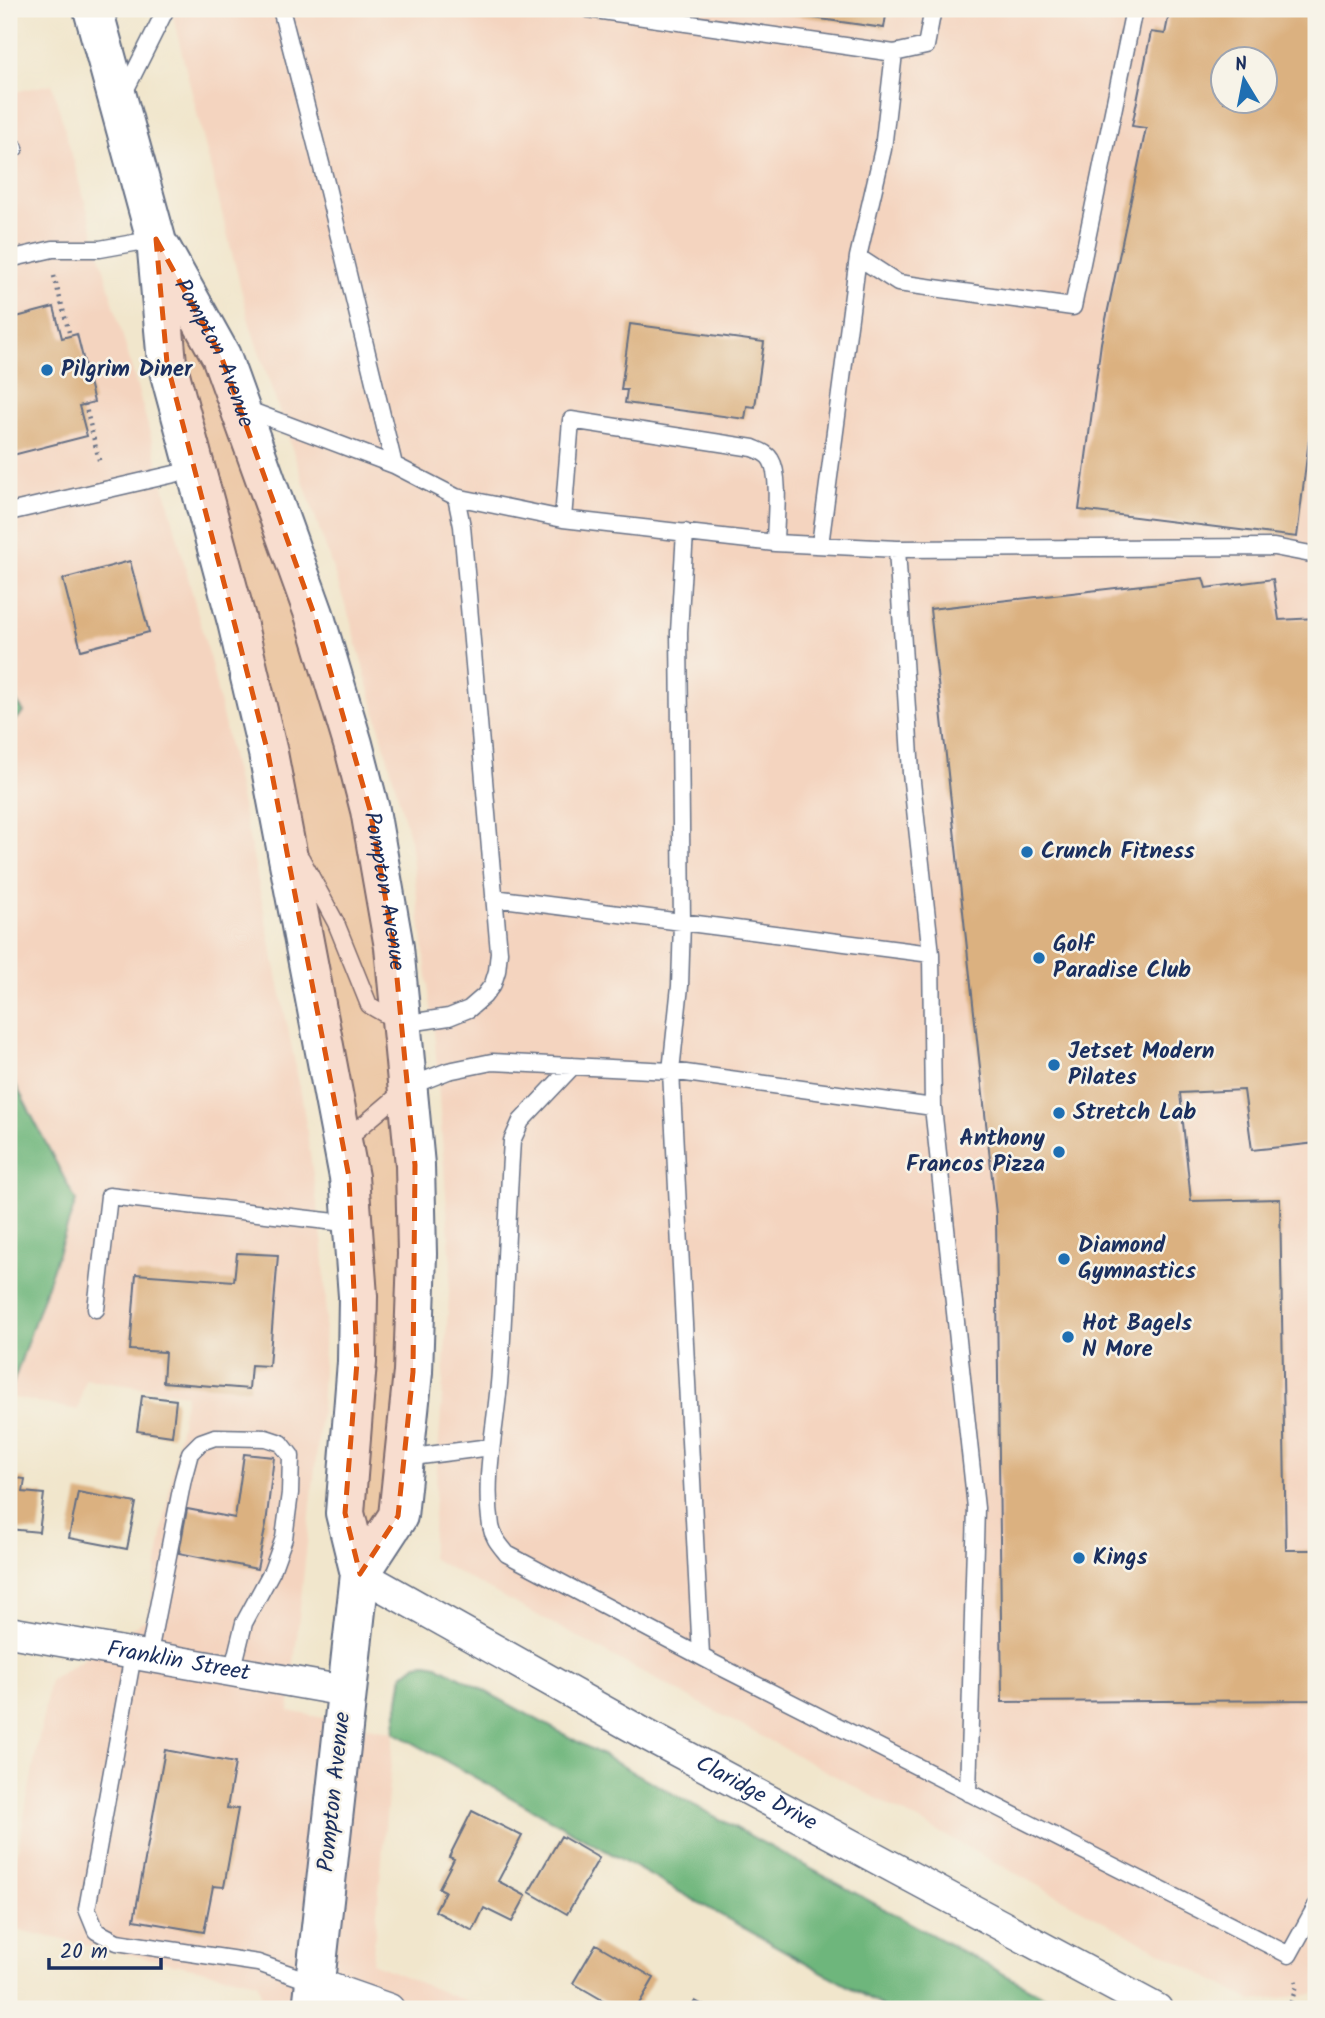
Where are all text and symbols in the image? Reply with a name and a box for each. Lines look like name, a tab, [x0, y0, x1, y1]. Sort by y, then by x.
north arrow	[1210, 46, 1280, 116]
text: N	[1233, 49, 1250, 81]
street label: Pompton Avenue	[164, 272, 263, 433]
place label: Pilgrim Diner	[61, 352, 194, 388]
marker: Pilgrim Diner	[39, 362, 55, 378]
street label: Pompton Avenue	[353, 809, 414, 973]
place label: Crunch Fitness	[1041, 834, 1195, 870]
marker: Crunch Fitness	[1019, 844, 1035, 860]
place label: Golf Paradise Club	[1053, 927, 1191, 989]
marker: Golf Paradise Club	[1031, 950, 1047, 966]
place label: Jetset Modern Pilates	[1068, 1034, 1215, 1096]
marker: Jetset Modern Pilates	[1046, 1057, 1062, 1073]
place label: Stretch Lab	[1073, 1095, 1196, 1131]
marker: Stretch Lab	[1051, 1105, 1067, 1121]
place label: Anthony Francos Pizza	[906, 1121, 1045, 1183]
marker: Anthony Francos Pizza	[1051, 1144, 1067, 1160]
place label: Diamond Gymnastics	[1078, 1228, 1196, 1290]
marker: Diamond Gymnastics	[1056, 1251, 1072, 1267]
place label: Hot Bagels N More	[1082, 1306, 1192, 1368]
marker: Hot Bagels N More	[1060, 1329, 1076, 1345]
place label: Kings	[1093, 1540, 1148, 1576]
marker: Kings	[1071, 1550, 1087, 1566]
street label: Franklin Street	[104, 1632, 254, 1692]
street label: Pompton Avenue	[309, 1710, 361, 1874]
street label: Claridge Drive	[689, 1746, 823, 1841]
scale bar	[49, 1927, 161, 1971]
text: 20 m	[60, 1936, 108, 1969]

